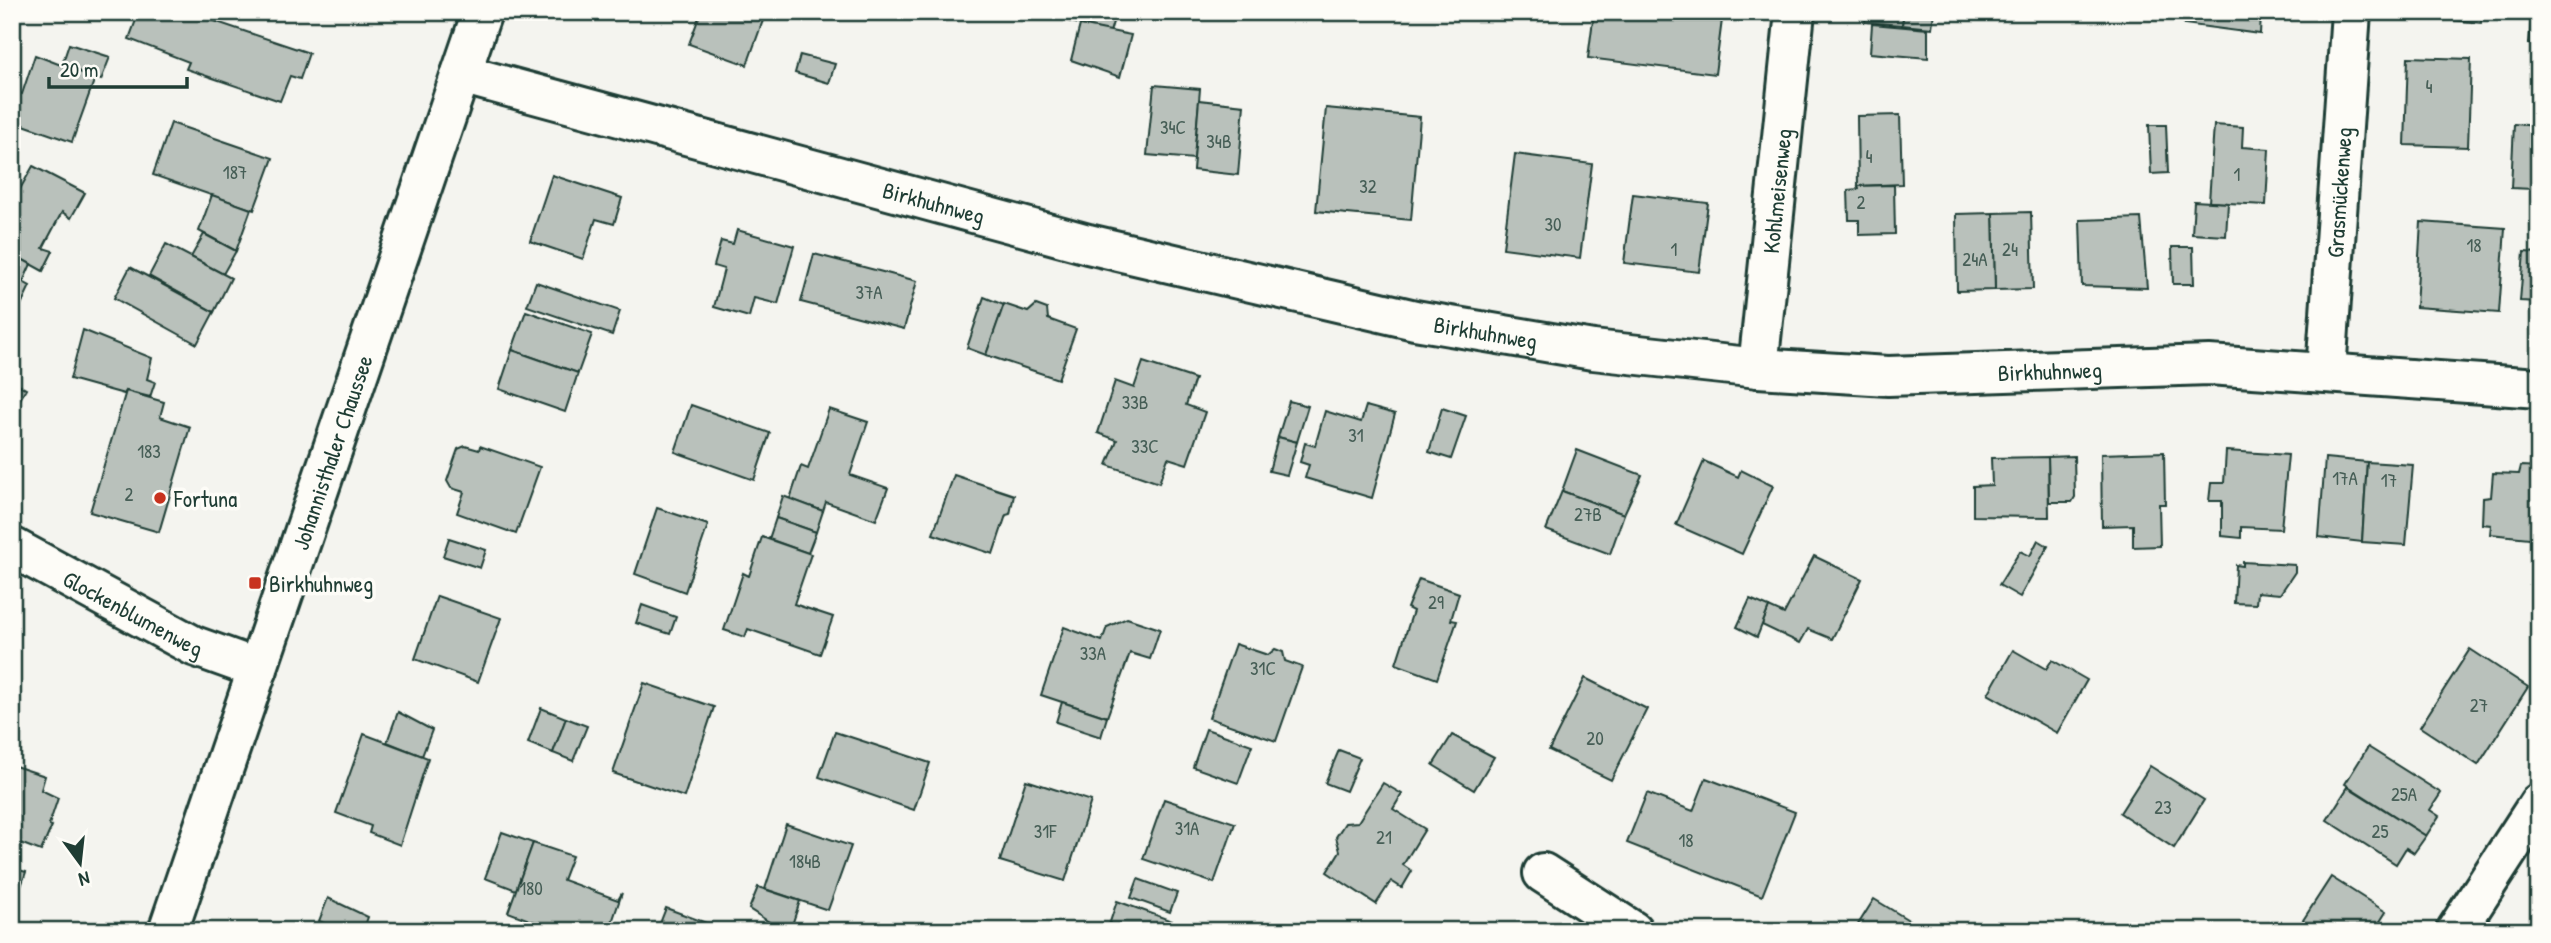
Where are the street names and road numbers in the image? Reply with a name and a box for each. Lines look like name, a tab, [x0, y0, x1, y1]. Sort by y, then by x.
street label: Grasmückenweg	[2318, 126, 2358, 259]
street label: Kohlmeisenweg	[1754, 127, 1798, 255]
street label: Birkhuhnweg	[880, 174, 988, 231]
street label: Birkhuhnweg	[1432, 308, 1540, 356]
street label: Johannisthaler Chaussee	[284, 351, 379, 554]
street label: Birkhuhnweg	[1997, 353, 2102, 388]
street label: Glockenblumenweg	[58, 562, 207, 663]

